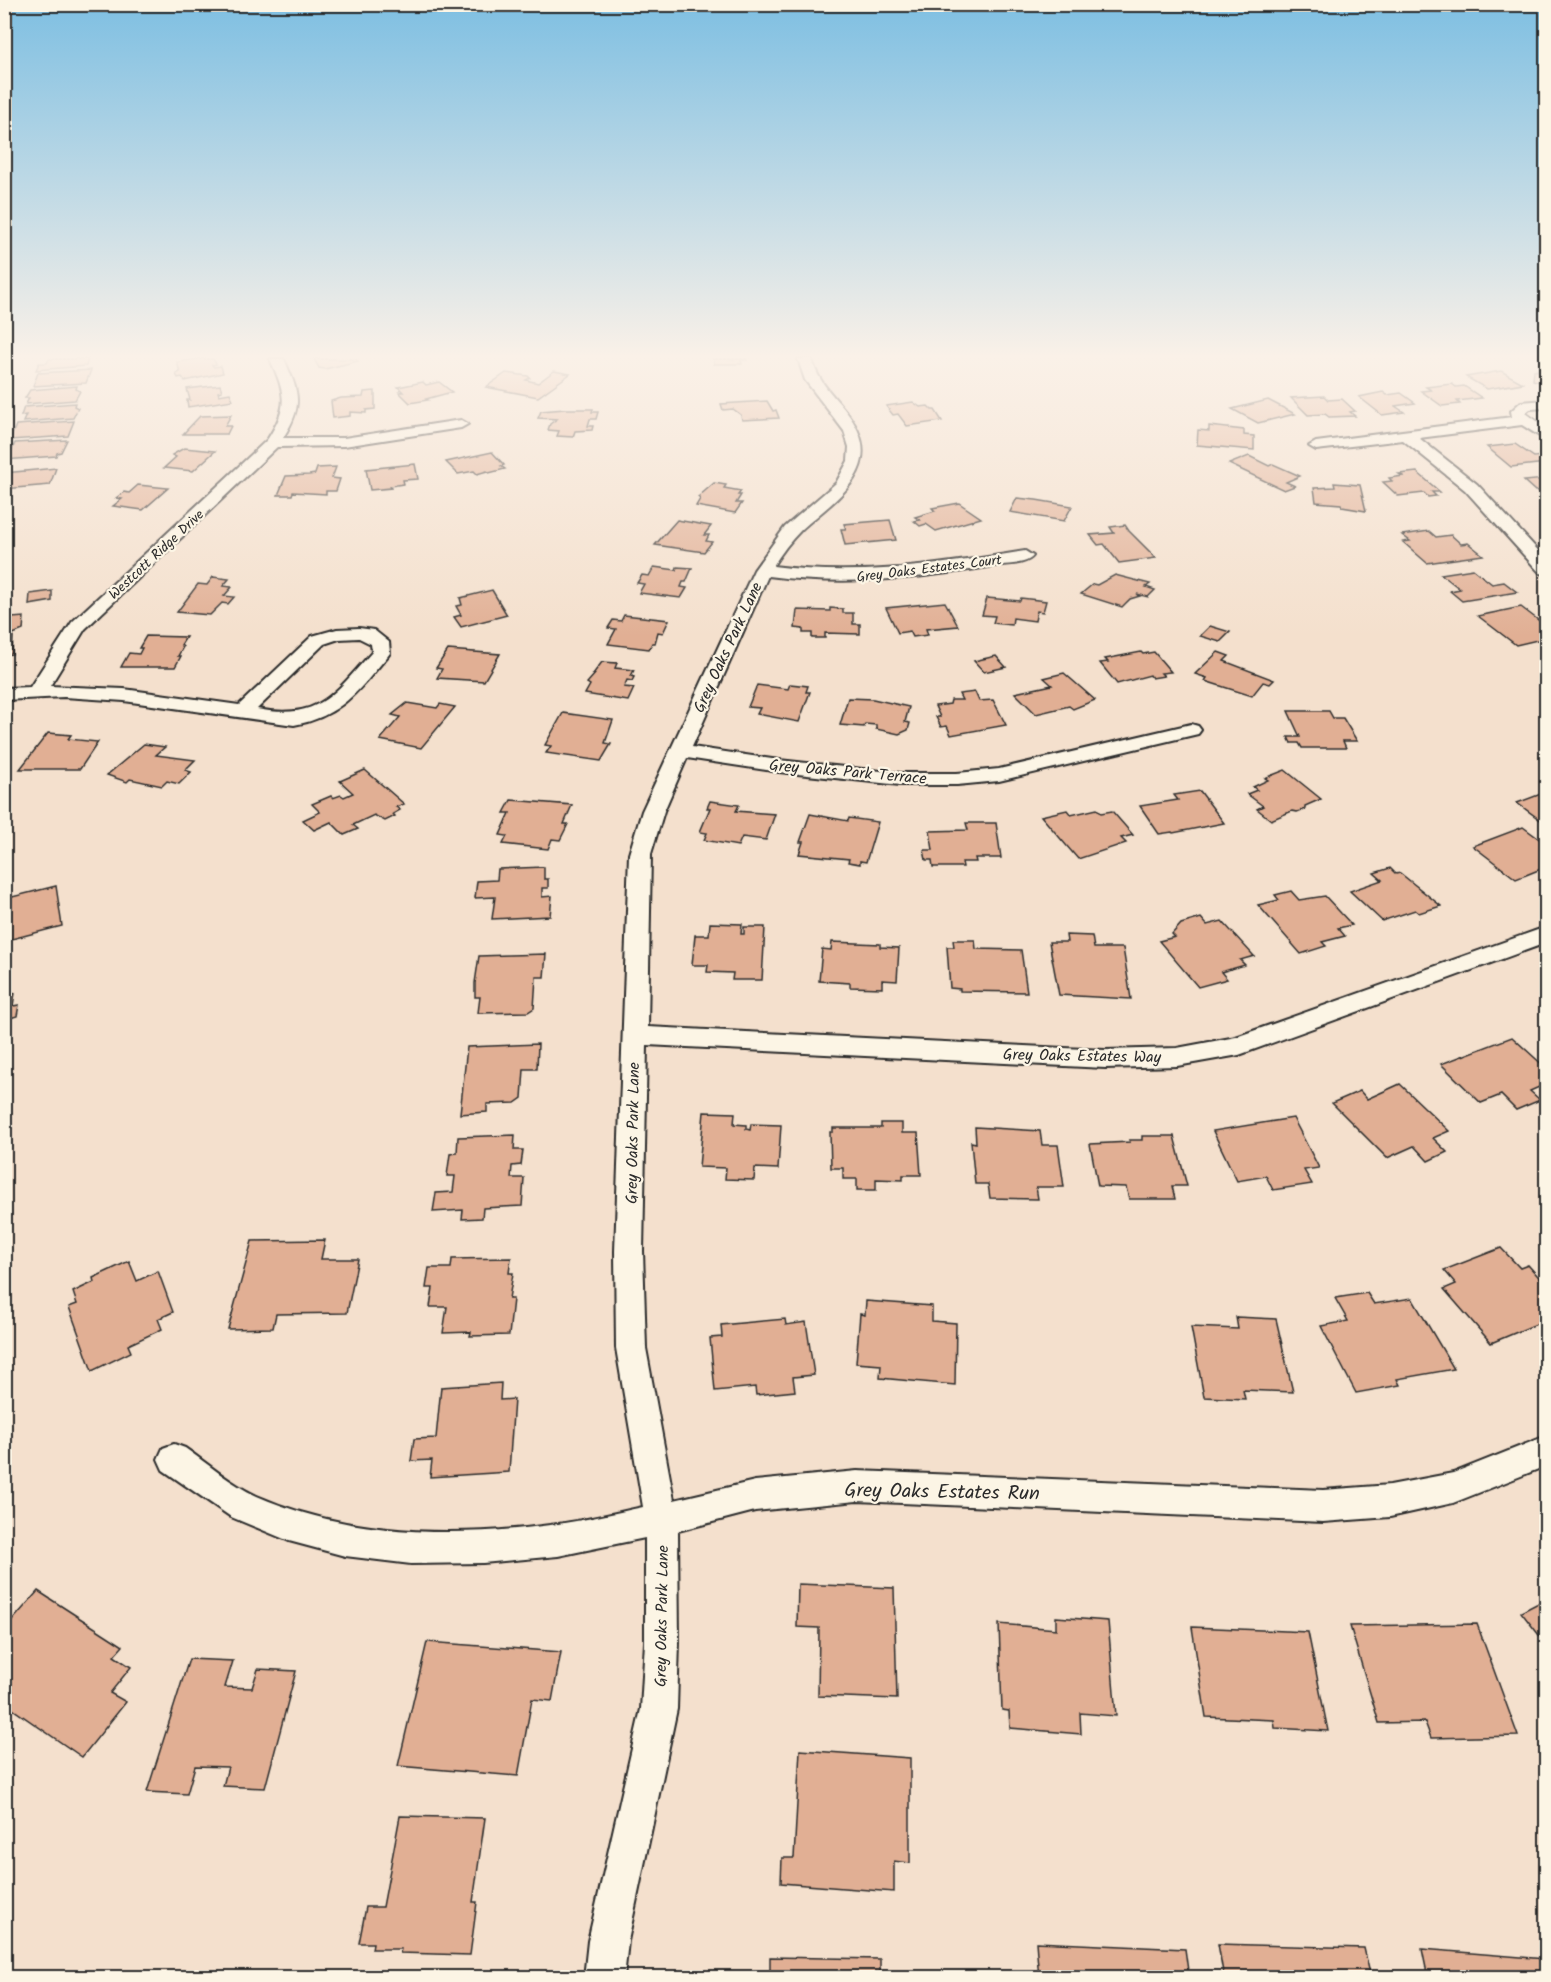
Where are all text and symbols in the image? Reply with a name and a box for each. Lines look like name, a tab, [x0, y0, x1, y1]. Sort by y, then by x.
street label: Westcott Ridge Drive	[104, 504, 210, 605]
street label: Grey Oaks Estates Court	[855, 549, 1003, 589]
street label: Grey Oaks Park Lane	[687, 578, 770, 717]
street label: Grey Oaks Park Terrace	[768, 753, 928, 792]
street label: Grey Oaks Estates Way	[1003, 1043, 1162, 1070]
street label: Grey Oaks Park Lane	[620, 1062, 647, 1204]
street label: Grey Oaks Estates Run	[844, 1475, 1040, 1511]
street label: Grey Oaks Park Lane	[649, 1545, 676, 1687]

